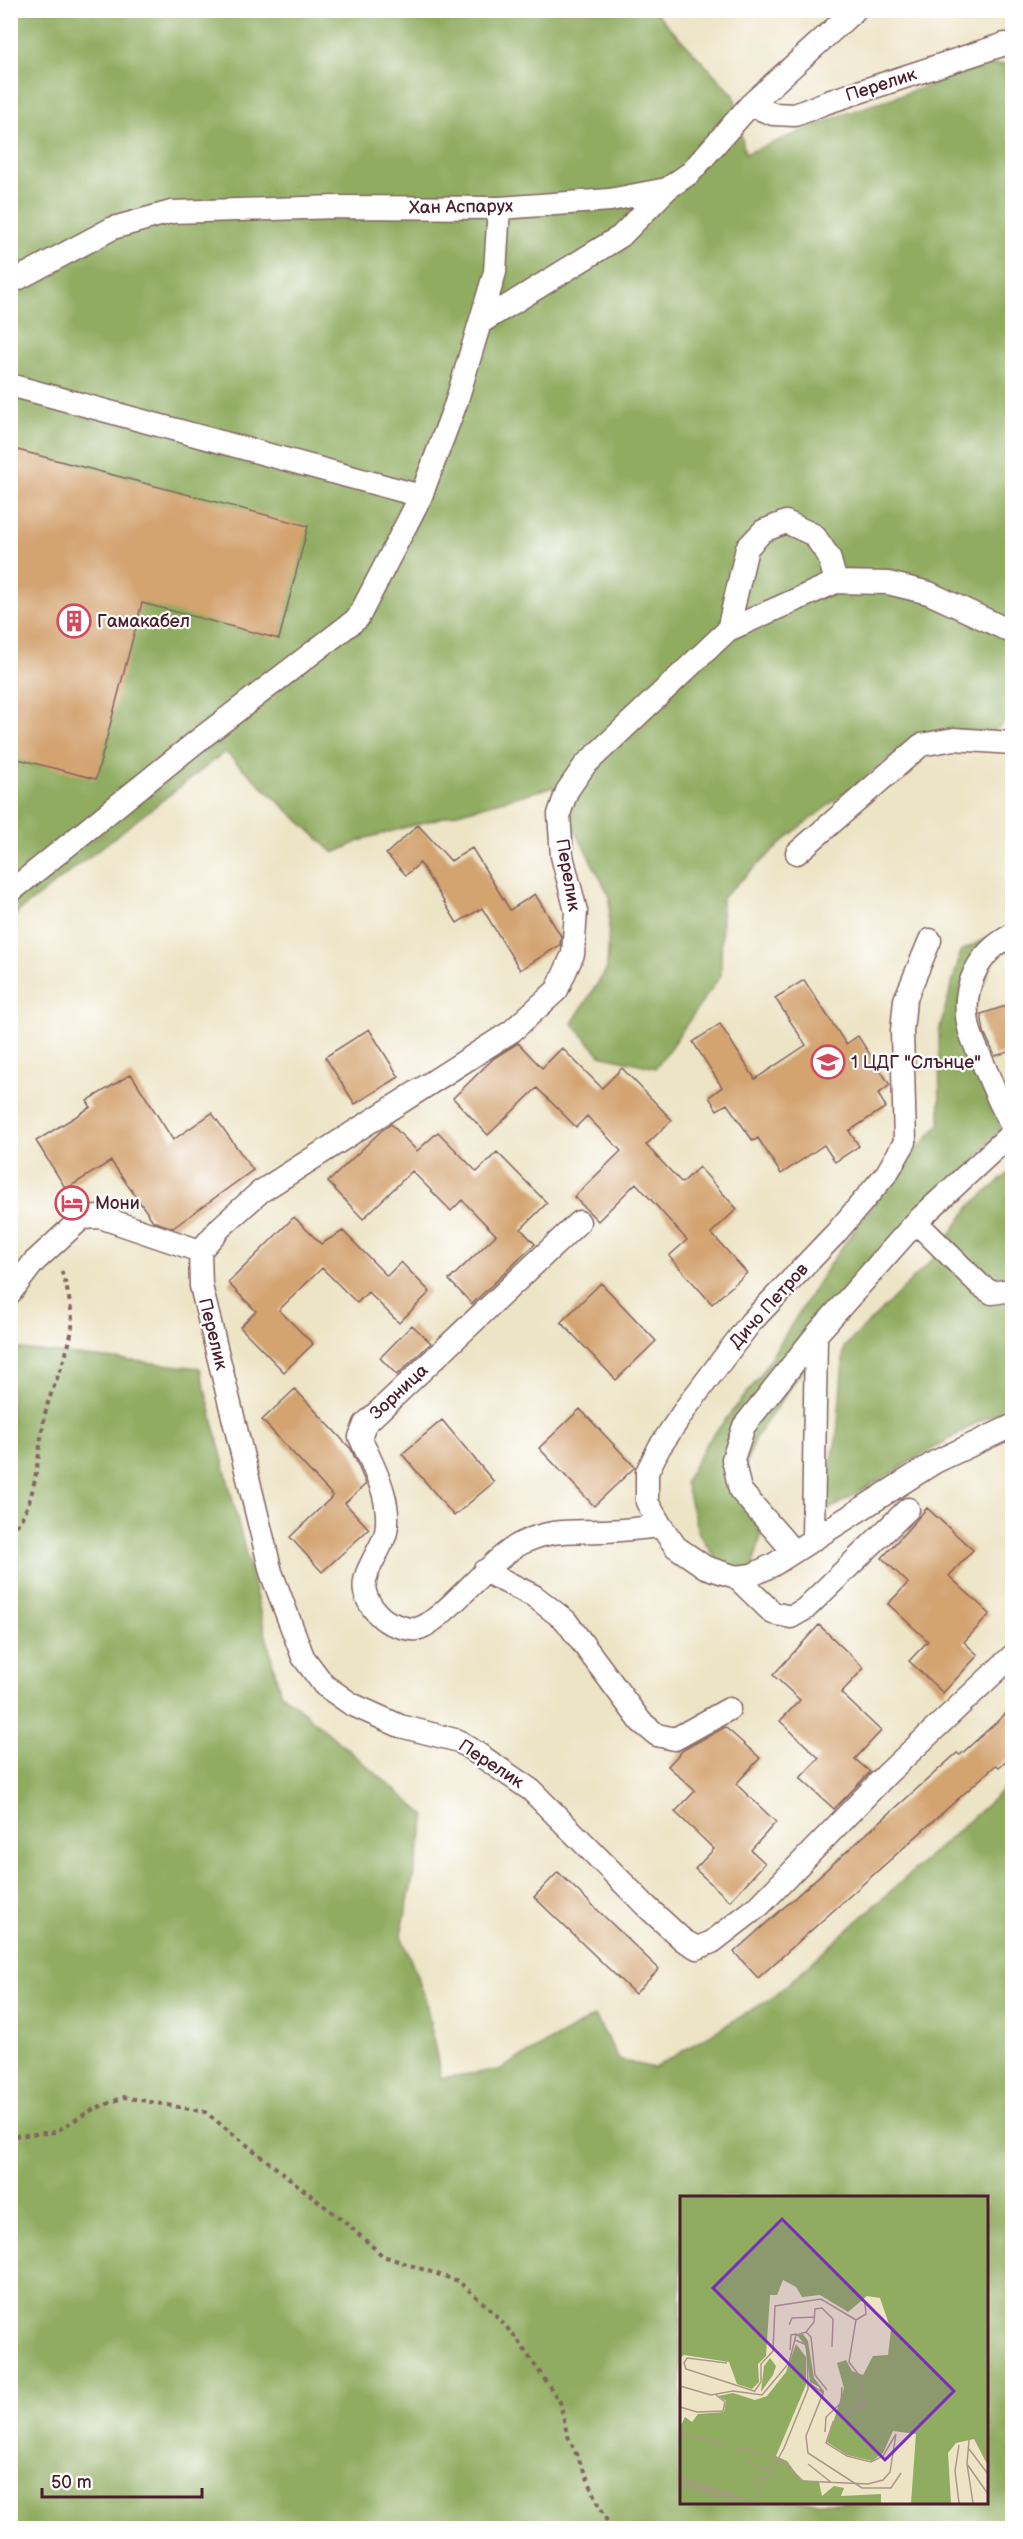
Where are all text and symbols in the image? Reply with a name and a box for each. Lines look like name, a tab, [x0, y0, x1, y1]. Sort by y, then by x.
street label: Перелик	[843, 64, 920, 106]
street label: Хан Аспарух	[409, 196, 513, 218]
building icon: Гамакабел	[56, 603, 92, 639]
place label: Гамакабел	[97, 611, 190, 632]
street label: Перелик	[551, 837, 585, 913]
school or university icon: 1 ЦДГ "Слънце"	[810, 1044, 846, 1080]
place label: 1 ЦДГ "Слънце"	[851, 1052, 981, 1073]
hotel icon: Мони	[54, 1185, 90, 1221]
place label: Мони	[95, 1193, 140, 1214]
street label: Дичо Петров	[725, 1259, 813, 1353]
street label: Перелик	[194, 1296, 232, 1373]
street label: Зорница	[366, 1360, 433, 1424]
street label: Перелик	[454, 1735, 528, 1793]
inset map	[680, 2196, 987, 2503]
scale bar	[42, 2461, 202, 2499]
text: 50 m	[51, 2472, 92, 2493]

